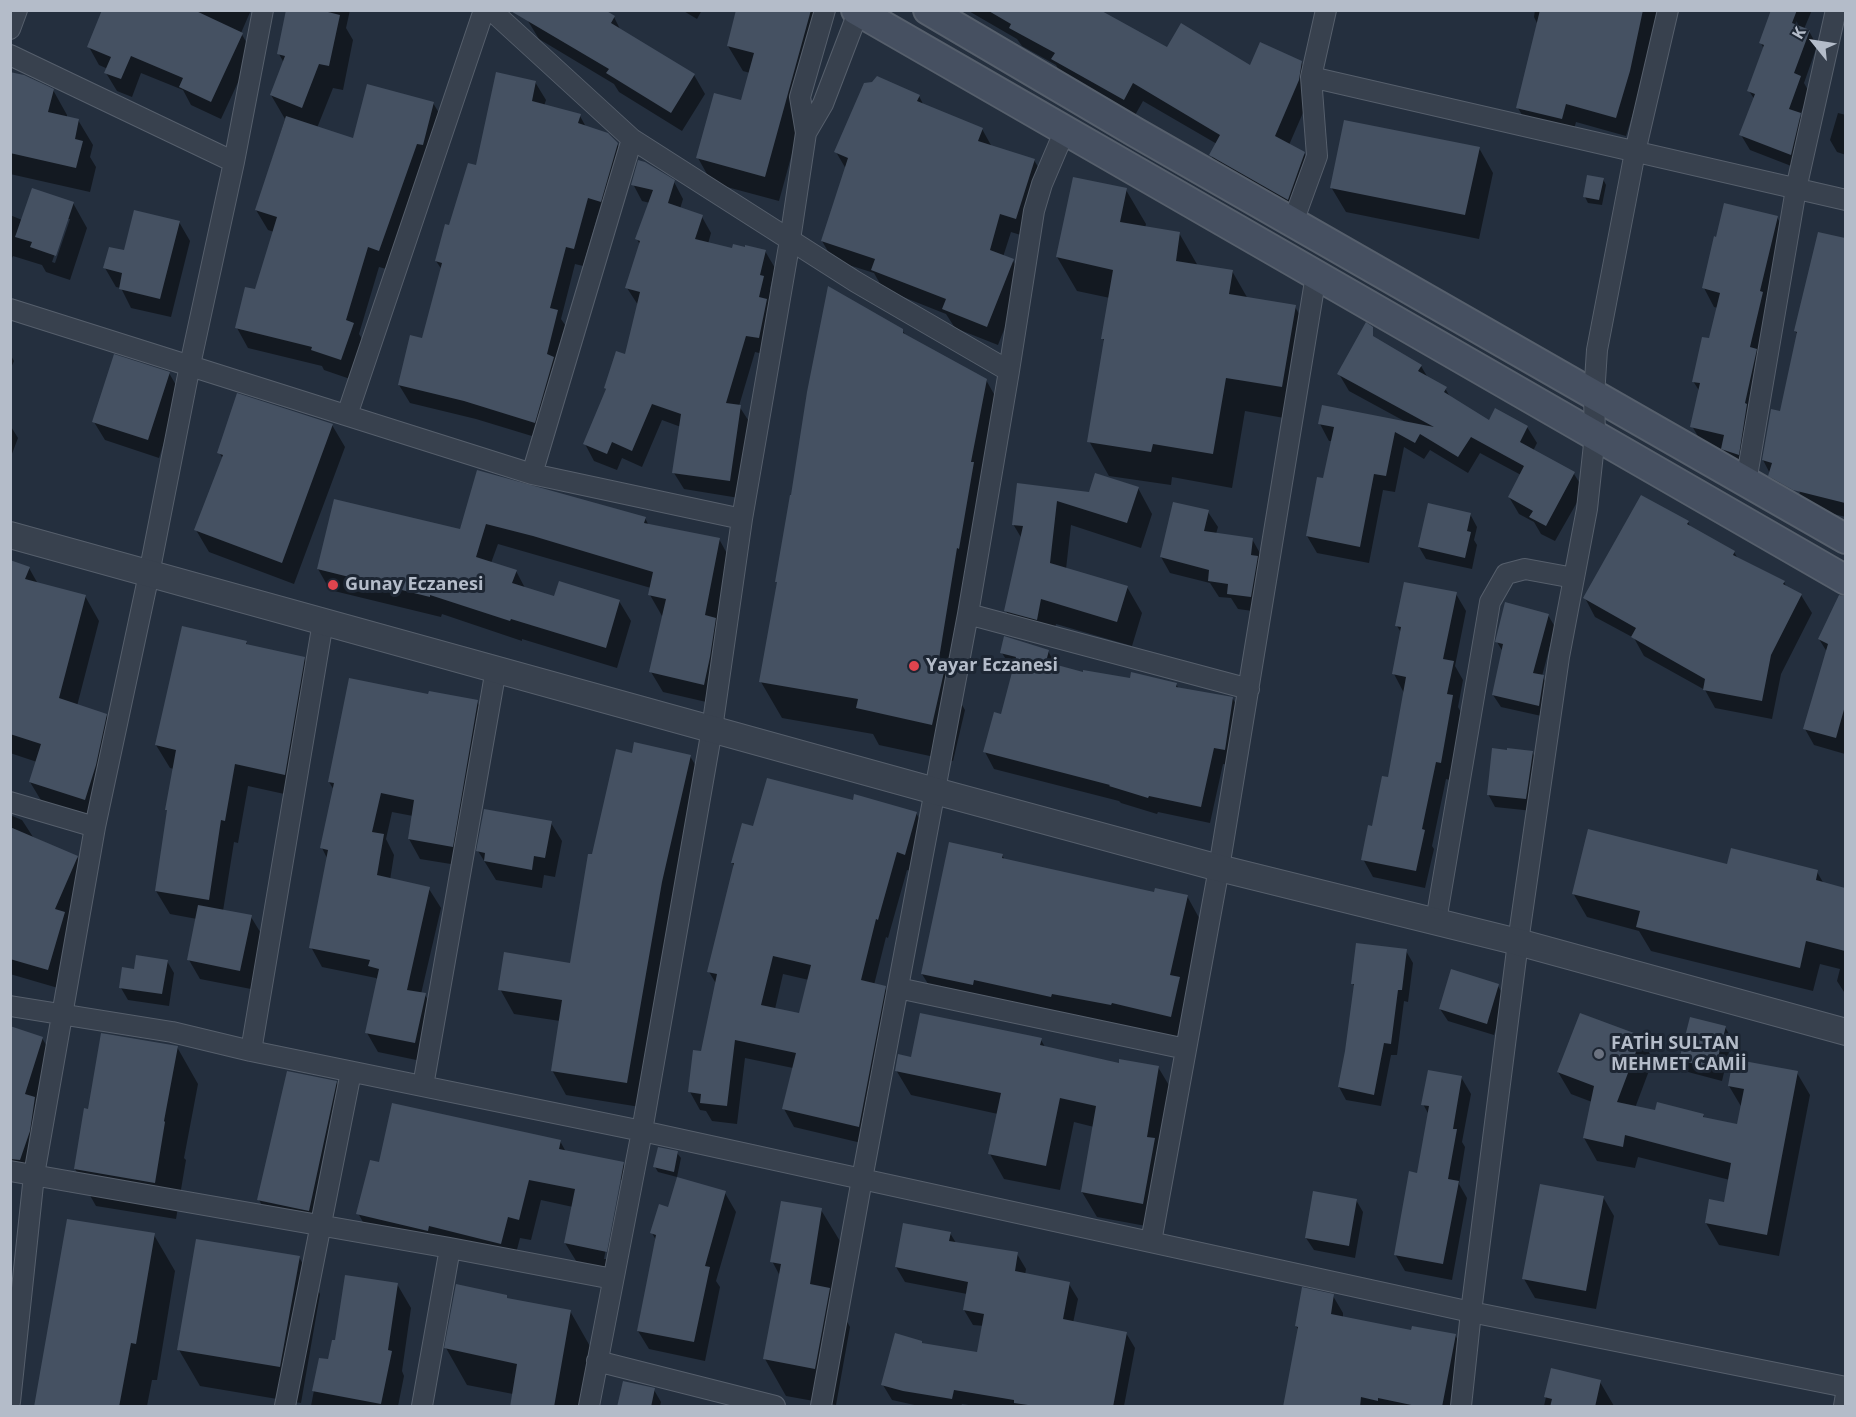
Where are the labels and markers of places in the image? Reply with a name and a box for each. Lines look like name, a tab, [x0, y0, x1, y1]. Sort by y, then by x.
place label: Gunay Eczanesi	[345, 574, 483, 596]
marker: Gunay Eczanesi	[326, 578, 340, 592]
place label: Yayar Eczanesi	[926, 655, 1058, 677]
marker: Yayar Eczanesi	[907, 659, 921, 673]
place label: FATİH SULTAN MEHMET CAMİİ	[1611, 1033, 1747, 1076]
marker: FATİH SULTAN MEHMET CAMİİ	[1592, 1047, 1606, 1061]

